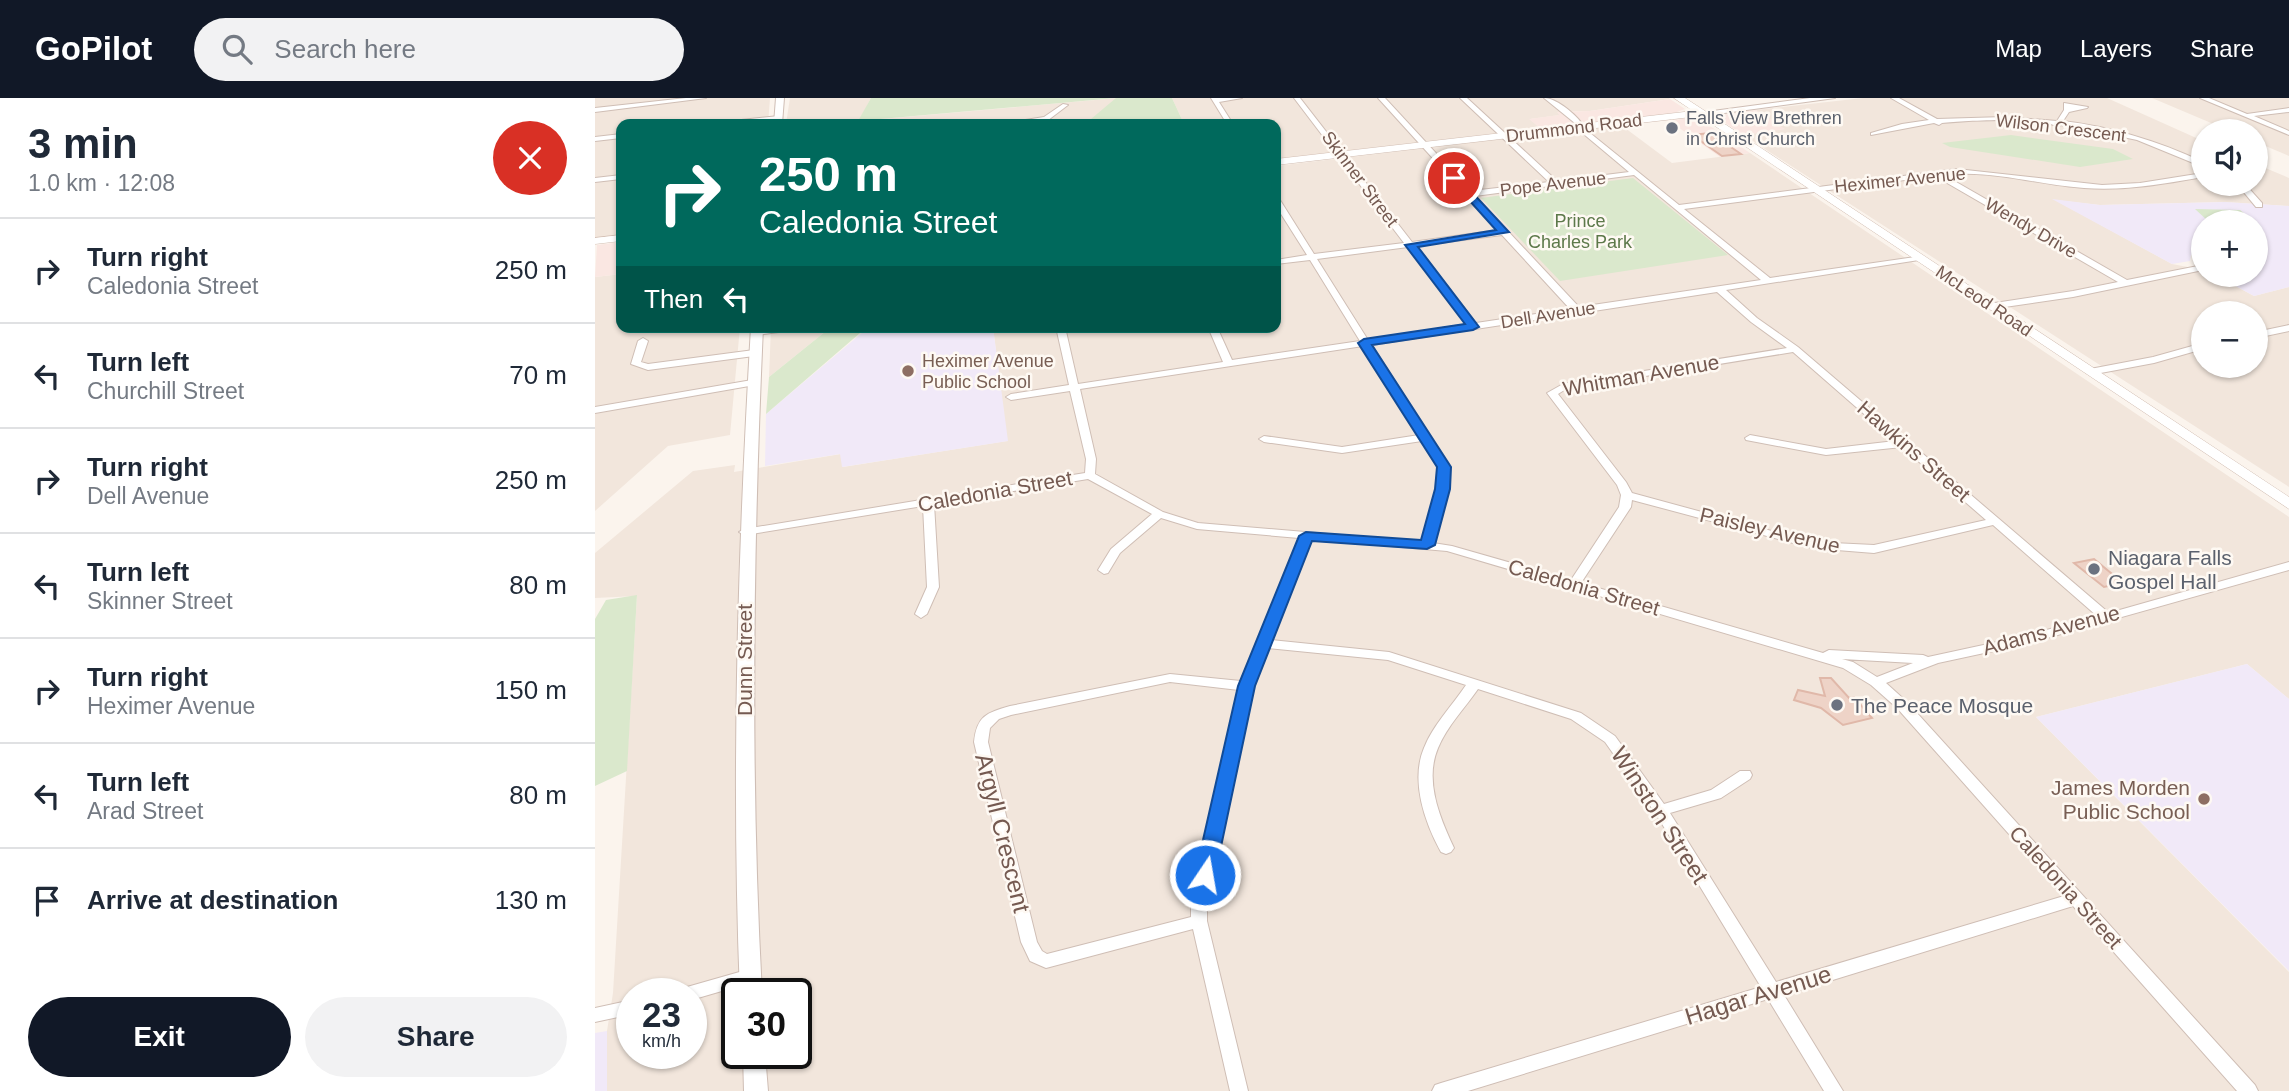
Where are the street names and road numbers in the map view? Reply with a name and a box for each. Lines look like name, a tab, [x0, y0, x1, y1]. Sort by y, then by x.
street label: Drummond Road	[1505, 110, 1643, 146]
street label: Wilson Crescent	[1995, 110, 2127, 146]
street label: Skinner Street	[1318, 127, 1402, 231]
street label: Heximer Avenue	[1833, 163, 1967, 197]
street label: Pope Avenue	[1499, 168, 1607, 200]
street label: Wendy Drive	[1982, 194, 2080, 262]
street label: McLeod Road	[1932, 261, 2036, 341]
street label: Dell Avenue	[1499, 298, 1597, 332]
street label: Whitman Avenue	[1561, 350, 1721, 400]
street label: Hawkins Street	[1853, 396, 1975, 506]
street label: Caledonia Street	[916, 466, 1074, 516]
street label: Paisley Avenue	[1698, 503, 1842, 557]
street label: Caledonia Street	[1506, 554, 1663, 620]
street label: Adams Avenue	[1980, 601, 2122, 659]
street label: Dunn Street	[733, 604, 756, 716]
street label: Winston Street	[1606, 742, 1714, 889]
street label: Argyll Crescent	[970, 751, 1036, 916]
street label: Caledonia Street	[2005, 821, 2127, 953]
street label: Hagar Avenue	[1682, 960, 1834, 1030]

